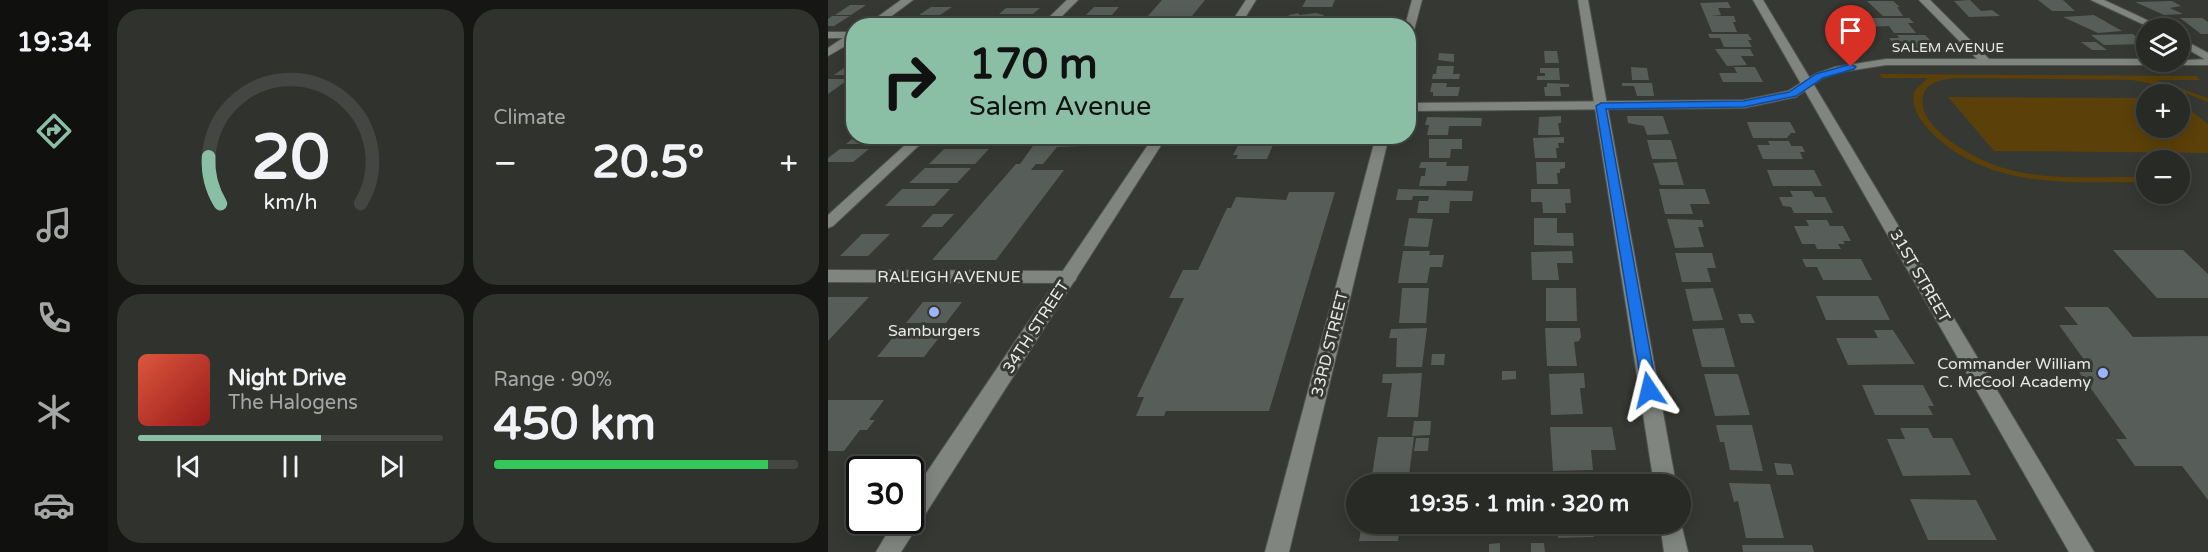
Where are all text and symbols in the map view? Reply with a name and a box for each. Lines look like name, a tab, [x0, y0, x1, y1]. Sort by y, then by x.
pin	[1825, 5, 1876, 67]
icon: arrive	[1834, 14, 1867, 47]
map controls	[2136, 18, 2190, 204]
button: layers	[2136, 18, 2190, 72]
text: 19:34	[17, 26, 91, 59]
text: 170 m	[969, 39, 1098, 90]
street label: SALEM AVENUE	[1892, 39, 2004, 56]
icon: right	[870, 42, 948, 120]
button: +	[2136, 84, 2190, 138]
text: Salem Avenue	[969, 90, 1151, 123]
text: Climate	[494, 106, 566, 130]
icon: directions	[33, 110, 75, 152]
text: 20	[251, 121, 329, 196]
text: 20.5°	[592, 136, 705, 190]
text: −	[494, 144, 517, 183]
text: +	[779, 144, 798, 183]
button: −	[2136, 150, 2190, 204]
text: km/h	[263, 189, 317, 215]
icon: music	[33, 204, 75, 246]
street label: 31ST STREET	[1885, 226, 1955, 326]
street label: RALEIGH AVENUE	[877, 267, 1021, 287]
street label: 34TH STREET	[999, 277, 1074, 377]
street label: 33RD STREET	[1307, 289, 1353, 399]
icon: phone	[33, 297, 75, 339]
marker: Samburgers	[927, 305, 941, 319]
place label: Samburgers	[888, 321, 980, 341]
place label: Commander William C. McCool Academy	[1937, 354, 2091, 392]
position arrow	[1617, 358, 1681, 422]
text: Night Drive	[228, 365, 346, 391]
marker: Commander William C. McCool Academy	[2096, 366, 2110, 380]
text: Range · 90%	[494, 368, 612, 392]
icon: climate	[33, 391, 75, 433]
text: The Halogens	[228, 391, 358, 415]
text: 450 km	[494, 398, 656, 452]
icon: previous	[172, 450, 205, 483]
icon: pause	[274, 450, 307, 483]
icon: next	[375, 450, 408, 483]
speed limit sign: 30	[846, 456, 924, 534]
icon: car	[33, 484, 75, 526]
text: 19:35 · 1 min · 320 m	[1408, 491, 1629, 517]

